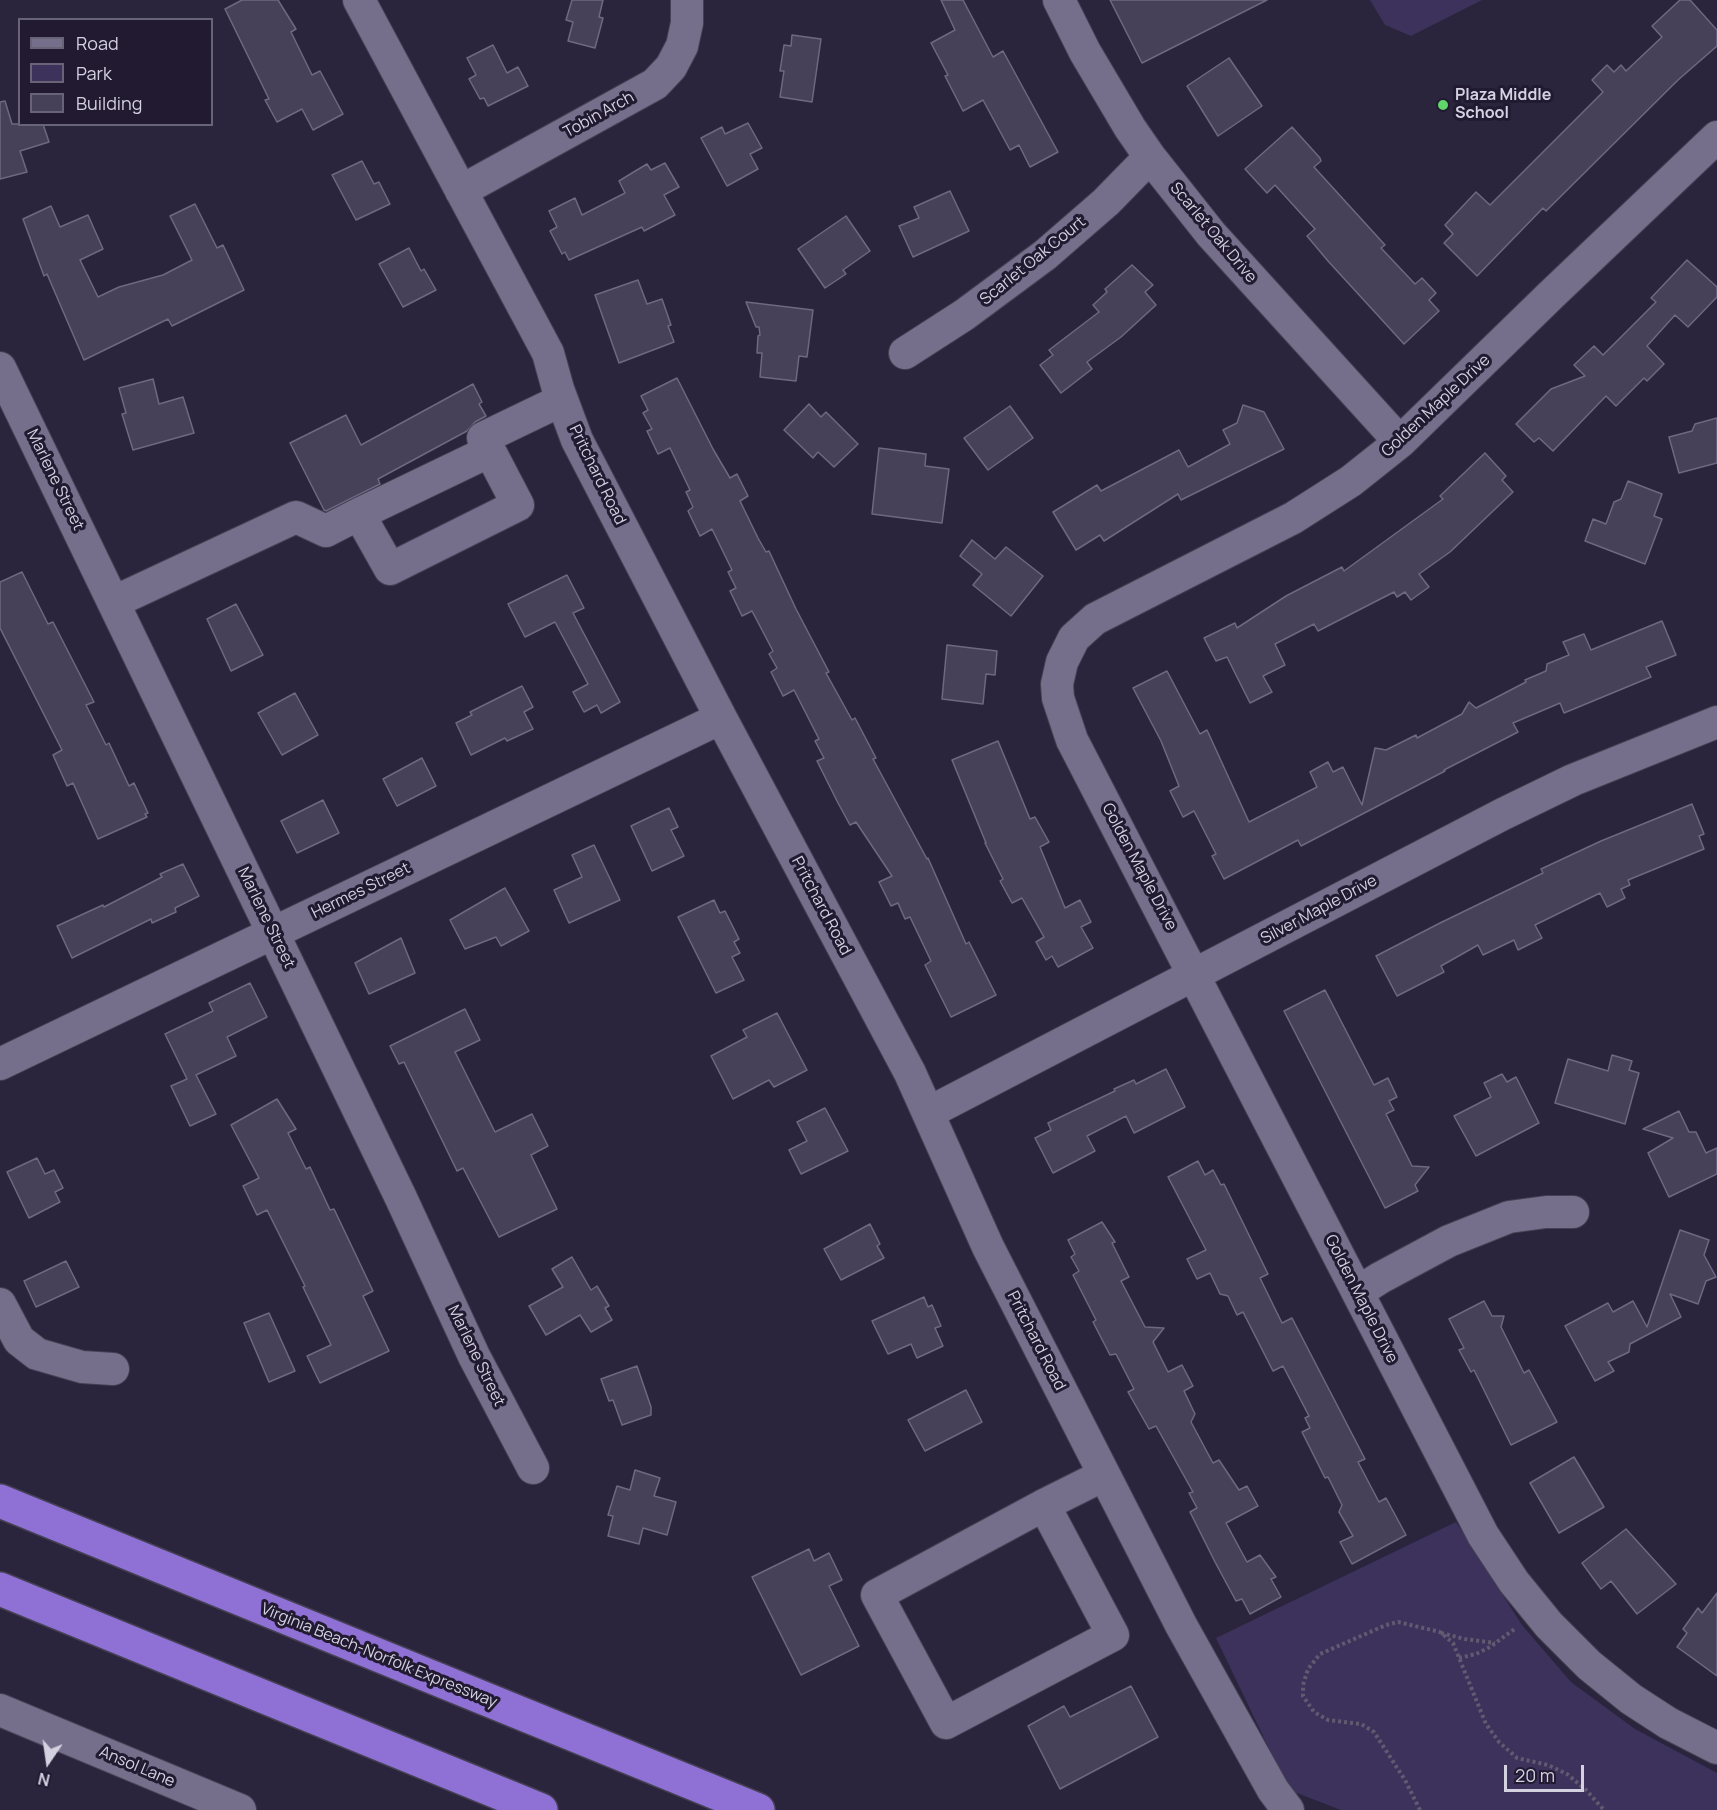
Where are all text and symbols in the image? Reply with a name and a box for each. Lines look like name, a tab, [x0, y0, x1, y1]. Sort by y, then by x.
legend	[18, 18, 213, 126]
text: Road	[76, 31, 119, 55]
text: Park	[76, 61, 112, 85]
place label: Plaza Middle School	[1455, 86, 1551, 124]
street label: Tobin Arch	[560, 88, 638, 142]
text: Building	[76, 91, 142, 115]
marker: Plaza Middle School	[1436, 98, 1450, 112]
street label: Scarlet Oak Drive	[1165, 179, 1261, 287]
street label: Scarlet Oak Court	[976, 213, 1090, 309]
street label: Golden Maple Drive	[1378, 351, 1494, 461]
street label: Pritchard Road	[565, 422, 629, 528]
street label: Marlene Street	[22, 426, 88, 534]
street label: Golden Maple Drive	[1097, 800, 1181, 934]
street label: Pritchard Road	[787, 853, 855, 959]
street label: Hermes Street	[308, 859, 414, 923]
street label: Marlene Street	[233, 864, 299, 972]
street label: Silver Maple Drive	[1258, 871, 1380, 949]
street label: Golden Maple Drive	[1320, 1232, 1402, 1366]
street label: Pritchard Road	[1003, 1288, 1069, 1394]
street label: Marlene Street	[443, 1302, 509, 1410]
street label: Virginia Beach-Norfolk Expressway	[258, 1600, 500, 1712]
north arrow	[18, 1732, 78, 1792]
street label: Ansol Lane	[96, 1742, 178, 1792]
scale bar	[1507, 1753, 1586, 1791]
text: 20 m	[1515, 1763, 1555, 1787]
text: N	[36, 1768, 52, 1792]

